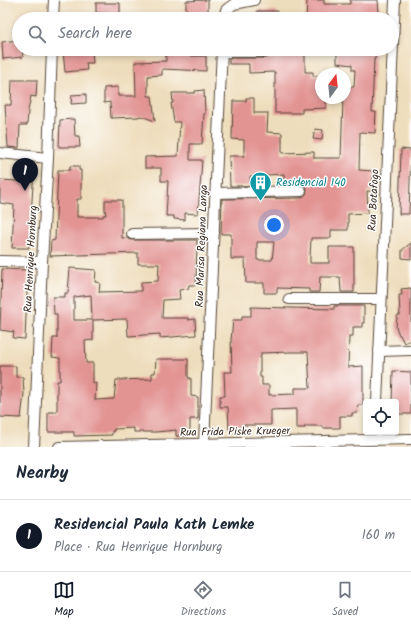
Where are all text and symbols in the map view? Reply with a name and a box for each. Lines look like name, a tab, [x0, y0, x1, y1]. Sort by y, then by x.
search box	[12, 12, 399, 56]
text: Search here	[58, 22, 132, 46]
icon: search	[26, 23, 48, 45]
north arrow	[315, 68, 351, 104]
pin: 1	[12, 158, 38, 191]
building icon: Residencial 140	[248, 169, 274, 202]
street label: Rua Botafogo	[363, 169, 385, 231]
place label: Residencial 140	[276, 174, 346, 192]
street label: Rua Marisa Regiana Langa	[191, 184, 213, 308]
street label: Rua Henrique Hornburg	[19, 205, 43, 313]
your location	[264, 215, 284, 235]
map controls	[363, 399, 399, 435]
button: locate	[363, 399, 399, 435]
street label: Rua Frida Piske Krueger	[180, 422, 292, 442]
text: Nearby	[16, 460, 68, 487]
text: Residencial Paula Kath Lemke	[54, 513, 254, 537]
text: 1	[27, 525, 31, 546]
text: 160 m	[362, 525, 395, 546]
text: Place · Rua Henrique Hornburg	[54, 537, 222, 558]
tab: Map	[53, 579, 75, 621]
tab: Directions	[181, 579, 226, 621]
tab: Saved	[332, 579, 358, 621]

